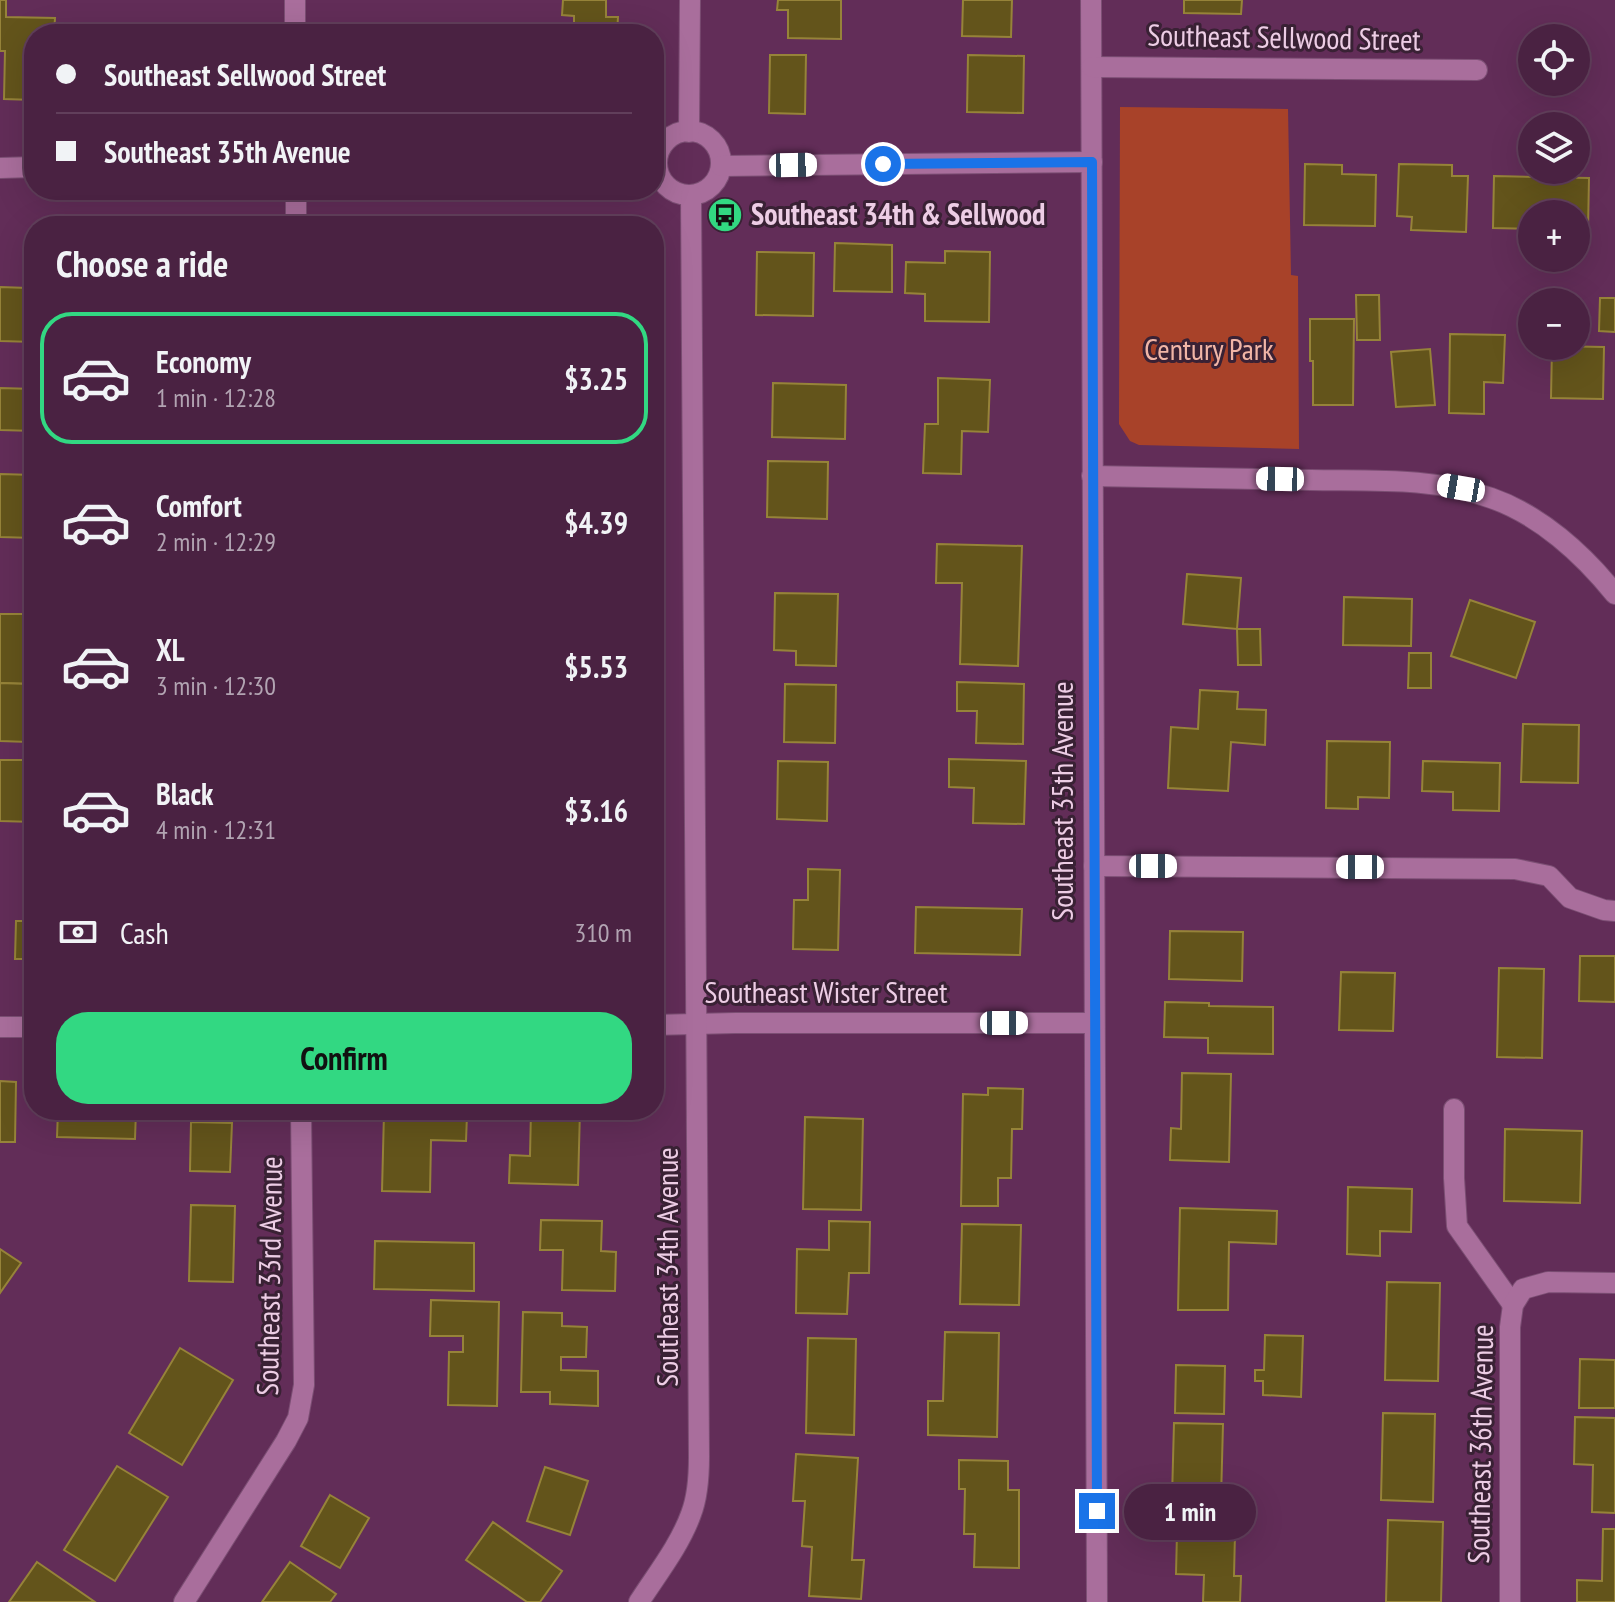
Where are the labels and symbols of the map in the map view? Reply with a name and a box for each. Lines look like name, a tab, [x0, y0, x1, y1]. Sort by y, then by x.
street label: Southeast Sellwood Street	[1147, 15, 1422, 58]
route start	[865, 146, 901, 182]
car	[769, 153, 817, 177]
place label: Southeast 34th & Sellwood	[751, 194, 1045, 233]
bus stop icon: Southeast 34th & Sellwood	[706, 196, 744, 234]
park label: Century Park	[1144, 329, 1274, 368]
car	[1256, 467, 1304, 491]
car	[1435, 472, 1487, 504]
street label: Southeast 35th Avenue	[1042, 681, 1081, 921]
car	[1129, 854, 1177, 878]
car	[1336, 855, 1384, 879]
street label: Southeast Wister Street	[705, 972, 948, 1011]
car	[980, 1011, 1028, 1035]
street label: Southeast 34th Avenue	[647, 1147, 686, 1387]
street label: Southeast 33rd Avenue	[247, 1156, 290, 1396]
street label: Southeast 36th Avenue	[1458, 1324, 1501, 1564]
callout: 1 min	[1125, 1483, 1257, 1539]
route end	[1079, 1493, 1115, 1529]

